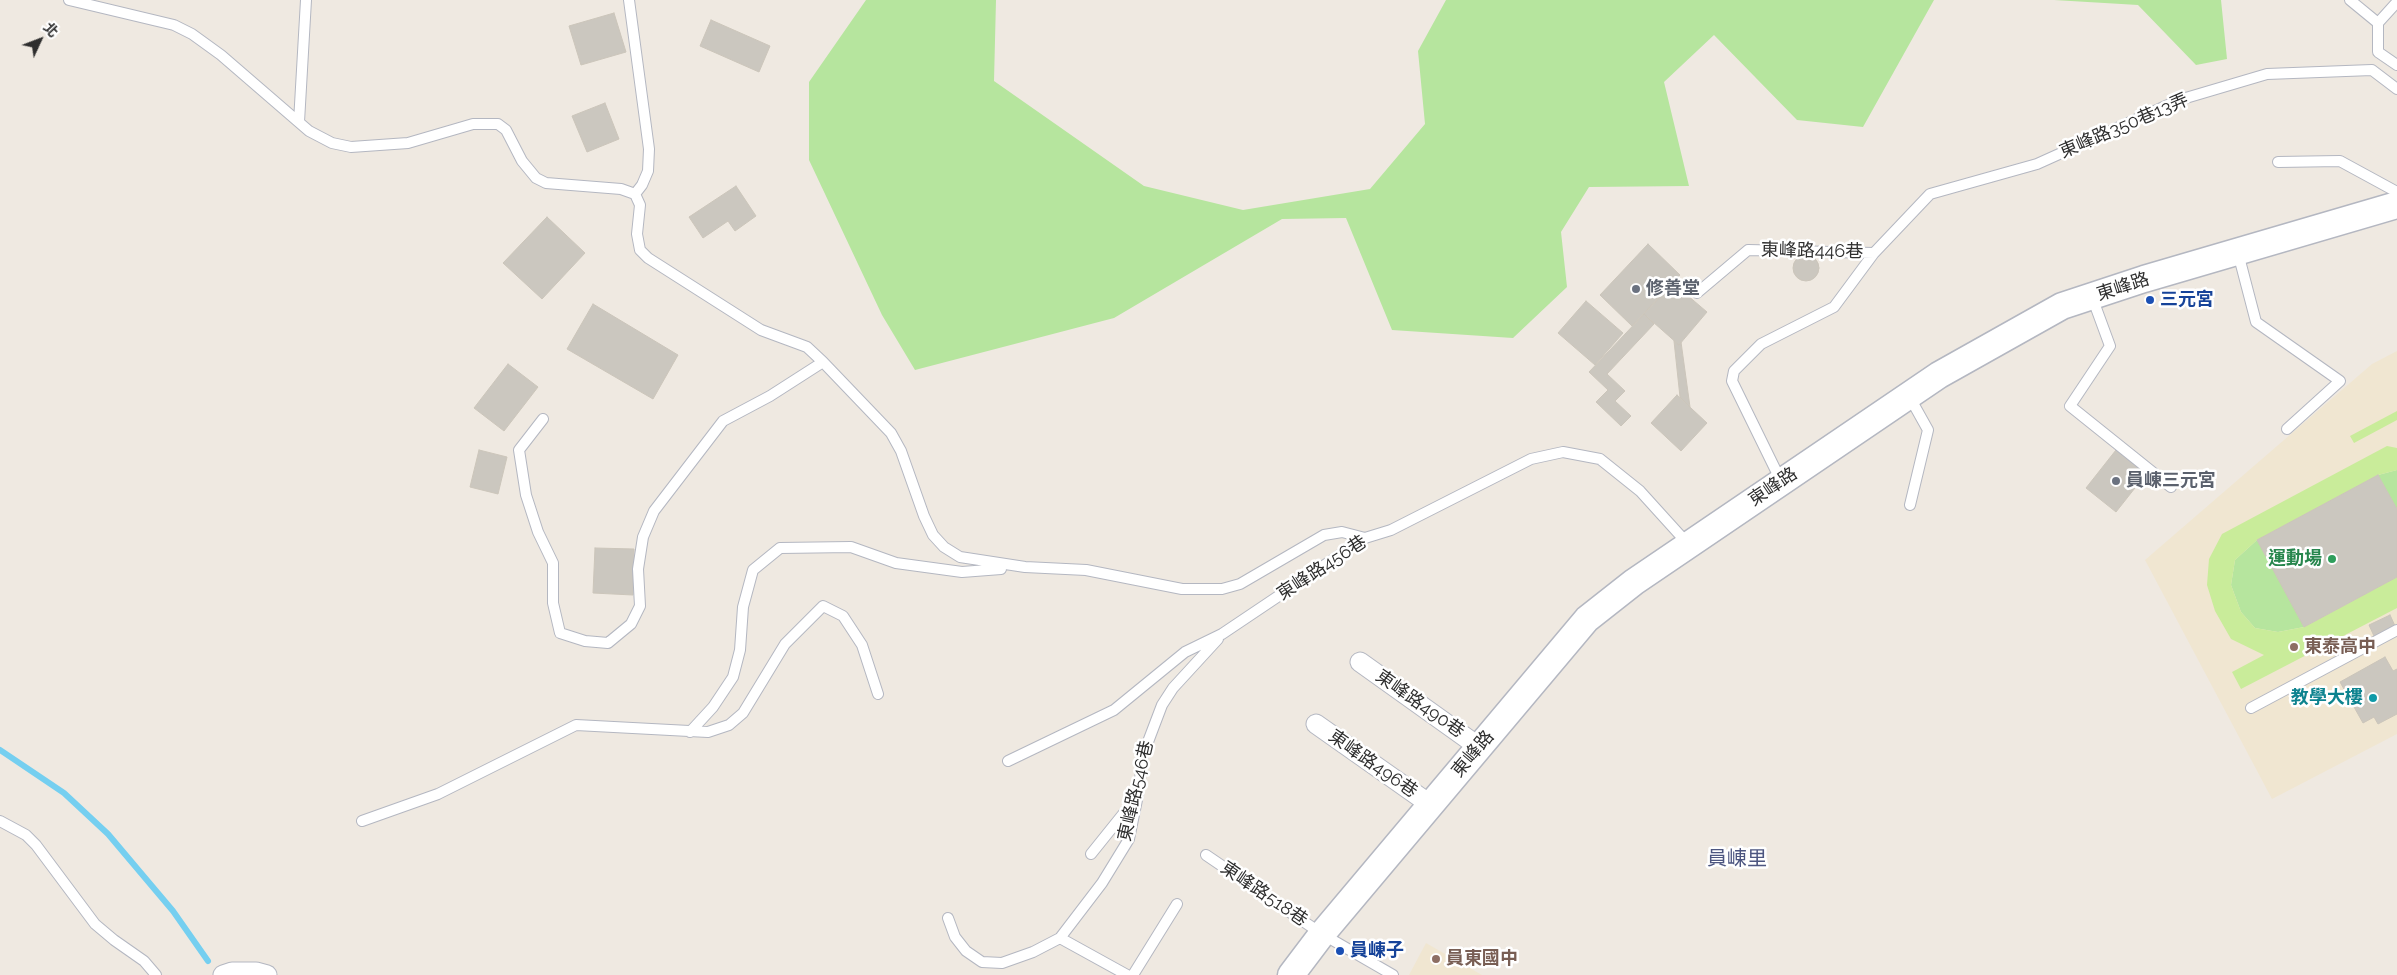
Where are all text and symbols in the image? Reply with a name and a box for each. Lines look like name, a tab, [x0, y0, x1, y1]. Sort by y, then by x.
north arrow	[15, 15, 65, 65]
text: 北	[40, 19, 62, 40]
street label: 東峰路350巷13弄	[2056, 89, 2192, 163]
street label: 東峰路446巷	[1761, 239, 1863, 263]
street label: 東峰路	[2094, 268, 2152, 306]
place label: 修善堂	[1646, 278, 1700, 300]
marker: 修善堂	[1630, 283, 1642, 295]
place label: 三元宮	[2160, 289, 2214, 311]
marker: 三元宮	[2144, 294, 2156, 306]
street label: 東峰路	[1745, 463, 1801, 511]
place label: 員崠三元宮	[2126, 470, 2216, 492]
marker: 員崠三元宮	[2110, 475, 2122, 487]
street label: 東峰路456巷	[1273, 531, 1371, 605]
place label: 運動場	[2268, 548, 2322, 570]
marker: 運動場	[2326, 553, 2338, 565]
place label: 東泰高中	[2304, 636, 2376, 658]
marker: 東泰高中	[2288, 641, 2300, 653]
street label: 東峰路490巷	[1371, 666, 1469, 742]
place label: 教學大樓	[2291, 687, 2363, 709]
marker: 教學大樓	[2367, 692, 2379, 704]
street label: 東峰路496巷	[1325, 726, 1421, 802]
street label: 東峰路	[1447, 726, 1499, 782]
street label: 東峰路546巷	[1114, 739, 1158, 843]
district label: 員崠里	[1707, 847, 1767, 871]
street label: 東峰路518巷	[1216, 857, 1312, 931]
place label: 員崠子	[1350, 940, 1404, 962]
marker: 員崠子	[1334, 945, 1346, 957]
place label: 員東國中	[1446, 948, 1518, 970]
marker: 員東國中	[1430, 953, 1442, 965]

